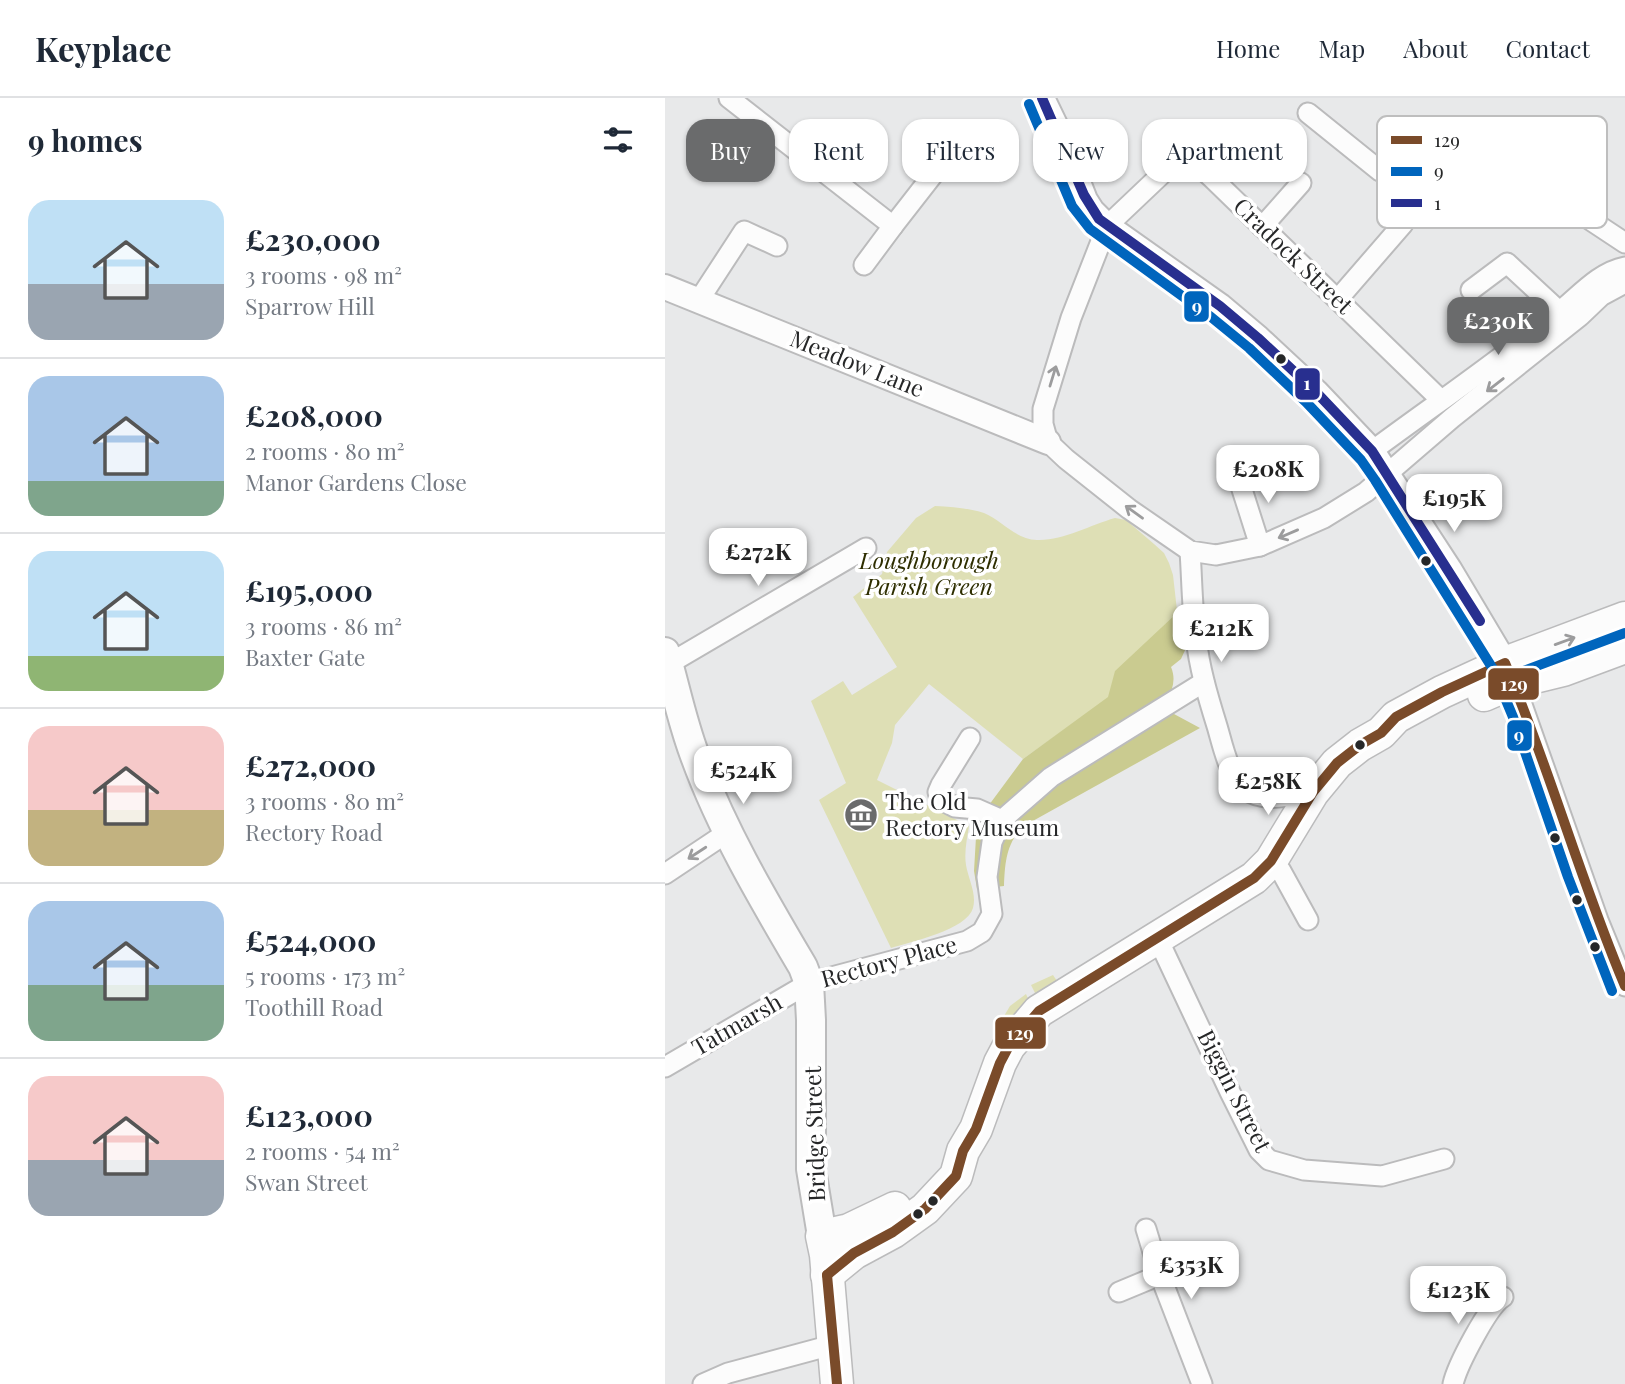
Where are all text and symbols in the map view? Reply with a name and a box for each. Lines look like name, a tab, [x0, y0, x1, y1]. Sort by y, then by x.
text: Keyplace	[35, 26, 172, 70]
text: Home	[1216, 32, 1280, 64]
text: Map	[1318, 32, 1365, 64]
text: About	[1403, 32, 1467, 64]
text: Contact	[1505, 32, 1590, 64]
legend	[1377, 116, 1607, 228]
chip: Buy	[686, 119, 775, 182]
chip: Rent	[789, 119, 888, 182]
chip: Filters	[902, 119, 1019, 182]
chip: New	[1033, 119, 1128, 182]
chip: Apartment	[1142, 119, 1307, 182]
text: 9 homes	[28, 120, 143, 160]
icon: filters	[599, 121, 637, 159]
text: 129	[1434, 126, 1460, 152]
text: 9	[1434, 157, 1444, 183]
text: 1	[1434, 189, 1441, 215]
street label: Cradock Street	[1228, 190, 1361, 320]
text: £230,000	[245, 219, 381, 259]
icon: home	[84, 228, 168, 312]
text: 3 rooms · 98 m²	[245, 259, 402, 290]
text: Sparrow Hill	[245, 290, 375, 321]
line badge: 9	[1183, 290, 1210, 323]
text: 9	[1192, 292, 1202, 318]
pin: £230K	[1449, 298, 1547, 357]
text: £230K	[1463, 304, 1533, 335]
street label: Meadow Lane	[786, 322, 929, 404]
unlabelled marker	[1274, 352, 1288, 366]
one-way arrow	[1047, 365, 1060, 387]
line badge: 1	[1294, 367, 1321, 401]
text: 1	[1303, 369, 1311, 395]
one-way arrow	[1486, 377, 1505, 392]
text: £208,000	[245, 395, 383, 435]
icon: home	[84, 404, 168, 488]
text: 2 rooms · 80 m²	[245, 435, 405, 466]
pin: £208K	[1219, 446, 1317, 505]
text: £208K	[1232, 452, 1304, 483]
text: Manor Gardens Close	[245, 466, 467, 497]
pin: £195K	[1405, 474, 1503, 534]
text: £195K	[1422, 481, 1486, 512]
one-way arrow	[1125, 505, 1144, 519]
pin: £272K	[709, 528, 807, 588]
one-way arrow	[1278, 528, 1300, 541]
text: £272K	[725, 535, 791, 566]
park label: Loughborough Parish Green	[858, 544, 999, 601]
unlabelled marker	[1419, 554, 1433, 568]
text: £195,000	[245, 570, 373, 610]
icon: home	[84, 579, 168, 663]
pin: £212K	[1172, 604, 1270, 664]
text: 3 rooms · 86 m²	[245, 610, 402, 641]
text: £212K	[1189, 611, 1253, 642]
one-way arrow	[1554, 633, 1576, 646]
text: Baxter Gate	[245, 641, 365, 672]
line badge: 129	[1487, 667, 1540, 701]
text: 129	[1500, 670, 1528, 696]
line badge: 9	[1506, 719, 1533, 752]
text: 9	[1514, 721, 1524, 747]
unlabelled marker	[1353, 738, 1367, 752]
text: £272,000	[245, 745, 376, 785]
pin: £524K	[694, 746, 792, 806]
text: £524K	[710, 753, 776, 784]
icon: home	[84, 754, 168, 838]
pin: £258K	[1219, 758, 1317, 817]
text: £258K	[1234, 764, 1302, 795]
text: 3 rooms · 80 m²	[245, 785, 404, 816]
place label: The Old Rectory Museum	[885, 785, 1060, 842]
museum icon: The Old Rectory Museum	[842, 796, 880, 834]
text: Rectory Road	[245, 816, 383, 847]
unlabelled marker	[1548, 831, 1562, 845]
one-way arrow	[687, 846, 707, 860]
unlabelled marker	[1570, 893, 1584, 907]
text: £524,000	[245, 920, 376, 960]
street label: Rectory Place	[817, 928, 960, 994]
icon: home	[84, 929, 168, 1013]
unlabelled marker	[1588, 940, 1602, 954]
text: 5 rooms · 173 m²	[245, 960, 405, 991]
street label: Tatmarsh	[685, 985, 787, 1062]
text: Toothill Road	[245, 991, 383, 1022]
line badge: 129	[994, 1016, 1047, 1050]
text: 129	[1006, 1019, 1034, 1045]
street label: Biggin Street	[1191, 1024, 1280, 1157]
street label: Bridge Street	[796, 1065, 831, 1202]
text: £123,000	[245, 1095, 373, 1135]
icon: home	[84, 1104, 168, 1188]
text: 2 rooms · 54 m²	[245, 1135, 400, 1166]
text: Swan Street	[245, 1166, 368, 1197]
unlabelled marker	[926, 1194, 940, 1208]
unlabelled marker	[911, 1207, 925, 1221]
pin: £353K	[1142, 1242, 1240, 1301]
text: £353K	[1159, 1248, 1223, 1279]
pin: £123K	[1409, 1266, 1507, 1326]
text: £123K	[1426, 1273, 1490, 1304]

